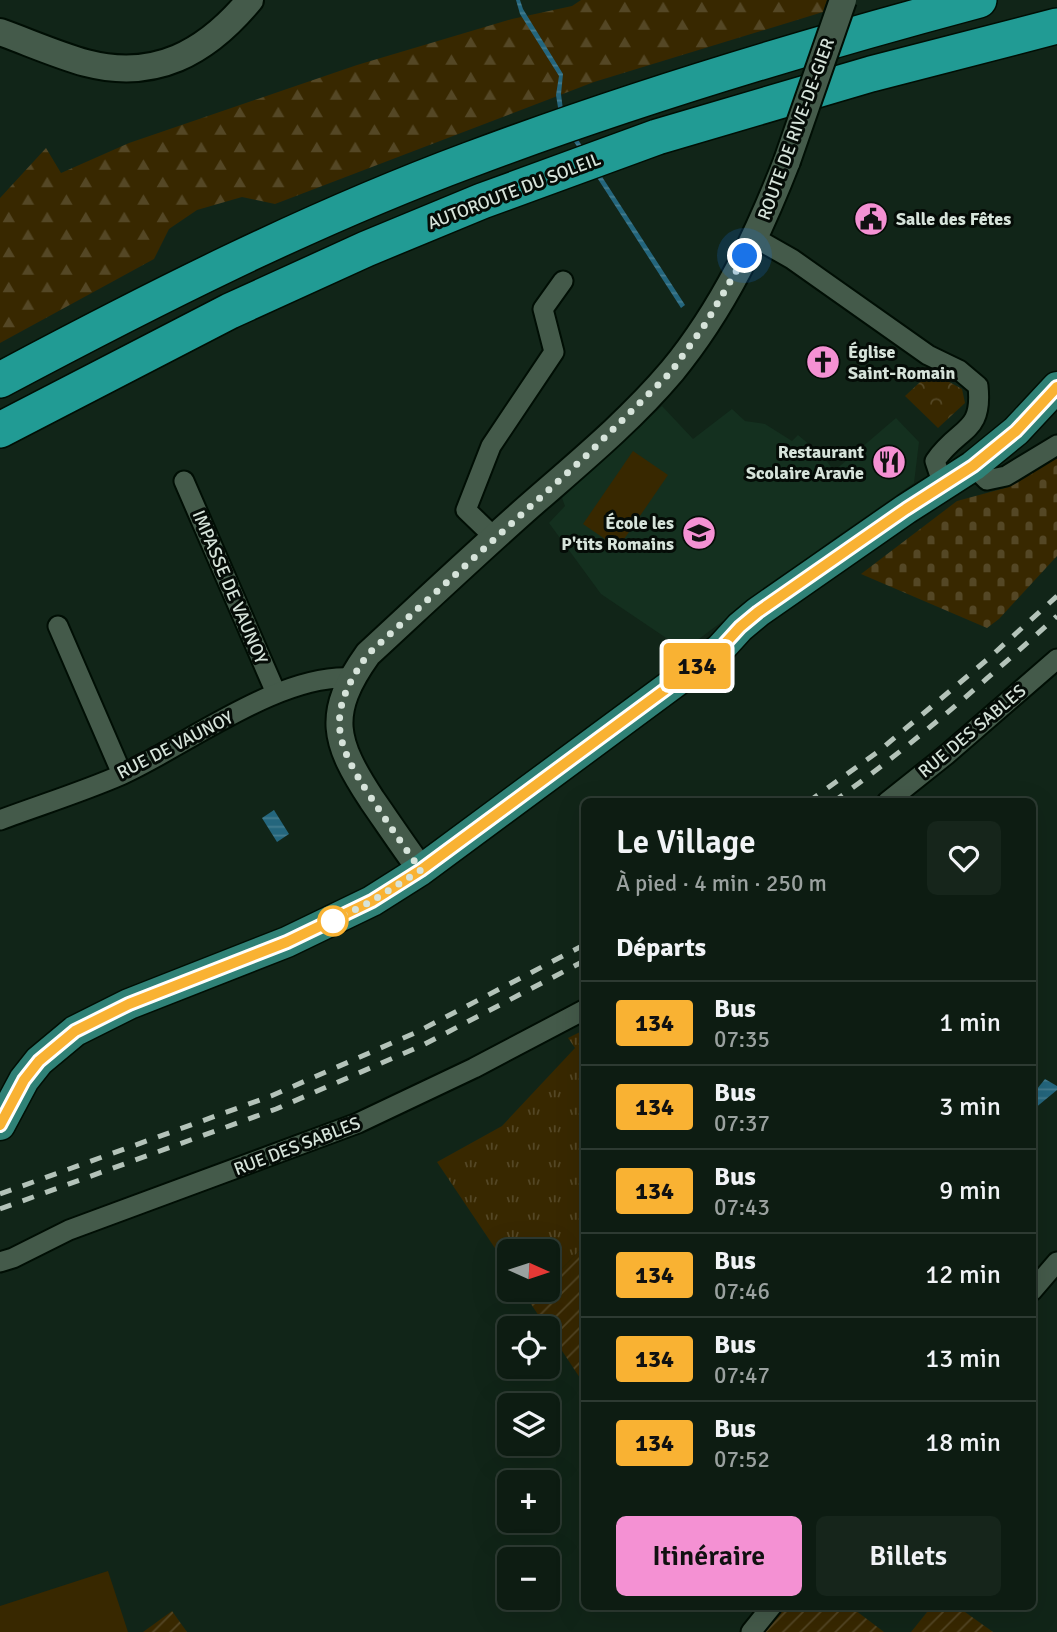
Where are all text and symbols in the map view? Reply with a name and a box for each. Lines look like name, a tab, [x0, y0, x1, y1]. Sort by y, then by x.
street label: ROUTE DE RIVE-DE-GIER	[753, 35, 839, 223]
street label: AUTOROUTE DU SOLEIL	[424, 148, 604, 234]
public building icon: Salle des Fêtes	[852, 200, 890, 238]
place label: Salle des Fêtes	[896, 208, 1011, 230]
your location	[727, 238, 762, 273]
place label: Église Saint-Romain	[848, 341, 955, 384]
church icon: Église Saint-Romain	[804, 343, 842, 381]
place label: Restaurant Scolaire Aravie	[746, 441, 864, 484]
restaurant icon: Restaurant Scolaire Aravie	[870, 443, 908, 481]
street label: IMPASSE DE VAUNOY	[188, 507, 272, 667]
place label: École les P'tits Romains	[561, 512, 674, 555]
school or university icon: École les P'tits Romains	[680, 514, 718, 552]
line badge: 134	[657, 643, 737, 689]
text: 134	[678, 651, 716, 681]
street label: RUE DES SABLES	[914, 680, 1030, 782]
street label: RUE DE VAUNOY	[113, 706, 237, 784]
button: heart	[927, 821, 1001, 895]
text: Le Village	[616, 822, 756, 863]
text: À pied · 4 min · 250 m	[616, 869, 827, 898]
unlabelled marker	[318, 906, 348, 936]
text: Départs	[616, 932, 706, 964]
text: Bus	[714, 993, 756, 1025]
text: 1 min	[939, 1007, 1001, 1039]
text: 134	[635, 1008, 674, 1038]
text: 07:35	[714, 1025, 770, 1054]
text: Bus	[714, 1077, 756, 1109]
text: 3 min	[939, 1091, 1001, 1123]
text: 134	[635, 1092, 674, 1122]
text: 07:37	[714, 1109, 770, 1138]
street label: RUE DES SABLES	[231, 1112, 363, 1180]
text: Bus	[714, 1161, 756, 1193]
text: 9 min	[939, 1175, 1001, 1207]
text: 134	[635, 1176, 674, 1206]
text: 07:43	[714, 1193, 770, 1222]
north arrow	[497, 1239, 560, 1302]
map controls	[497, 1239, 560, 1610]
text: Bus	[714, 1245, 756, 1277]
text: 12 min	[925, 1259, 1001, 1291]
text: 134	[635, 1260, 674, 1290]
text: 07:46	[714, 1277, 770, 1306]
button: locate	[497, 1316, 560, 1379]
text: Bus	[714, 1329, 756, 1361]
text: 13 min	[925, 1343, 1001, 1375]
text: 134	[635, 1344, 674, 1374]
text: 07:47	[714, 1361, 770, 1390]
button: layers	[497, 1393, 560, 1456]
text: Bus	[714, 1413, 756, 1445]
text: 18 min	[925, 1427, 1001, 1459]
text: 134	[635, 1428, 674, 1458]
text: 07:52	[714, 1445, 770, 1474]
button: +	[497, 1470, 560, 1533]
button: Itinéraire	[616, 1516, 802, 1596]
button: Billets	[816, 1516, 1001, 1596]
button: −	[497, 1547, 560, 1610]

